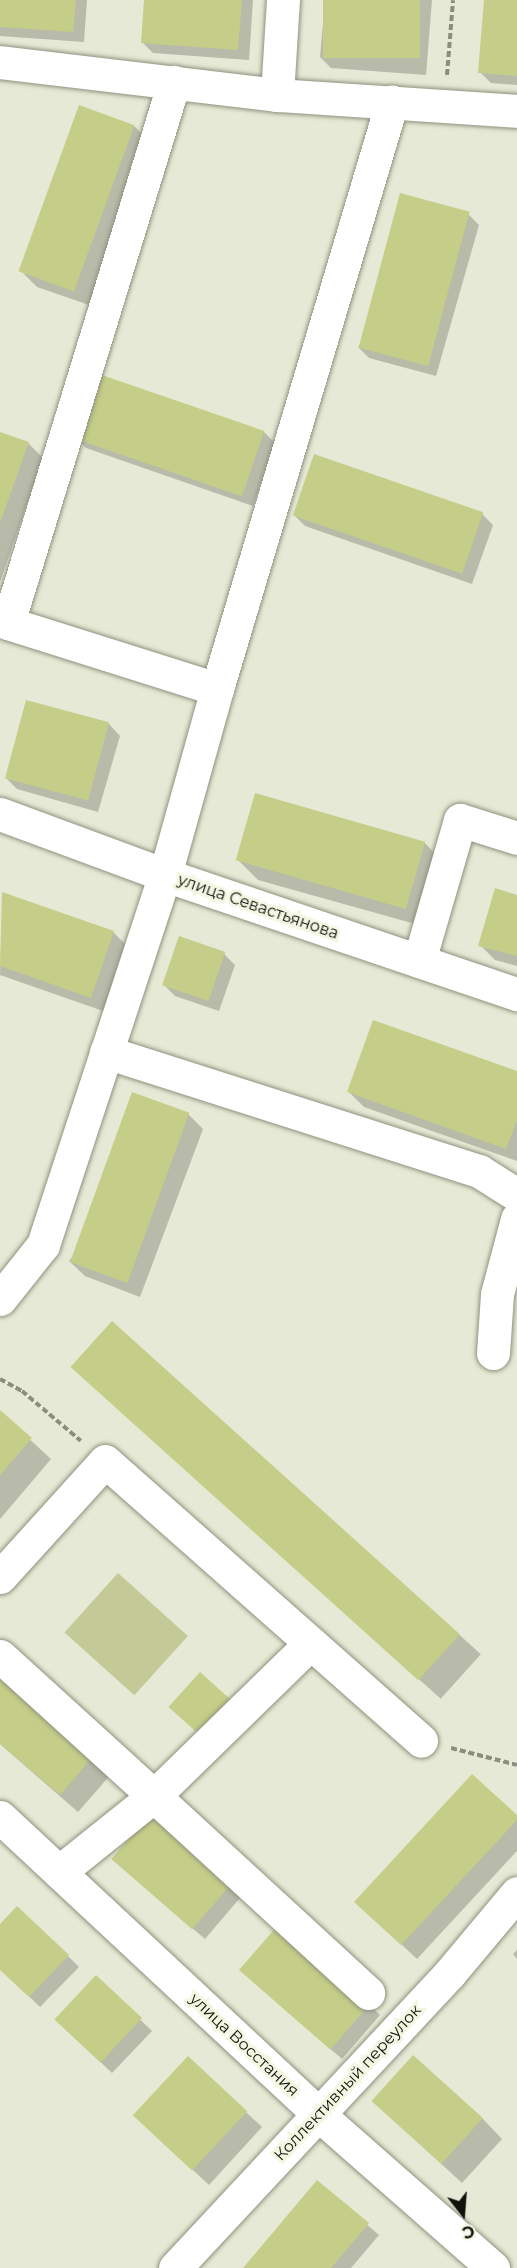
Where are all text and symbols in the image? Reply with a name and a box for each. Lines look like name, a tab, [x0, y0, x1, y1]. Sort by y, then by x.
street label: улица Севастьянова	[175, 870, 341, 944]
street label: улица Восстания	[185, 1989, 303, 2101]
street label: Коллективный переулок	[271, 2001, 425, 2165]
north arrow	[433, 2184, 493, 2244]
text: С	[460, 2221, 477, 2242]

